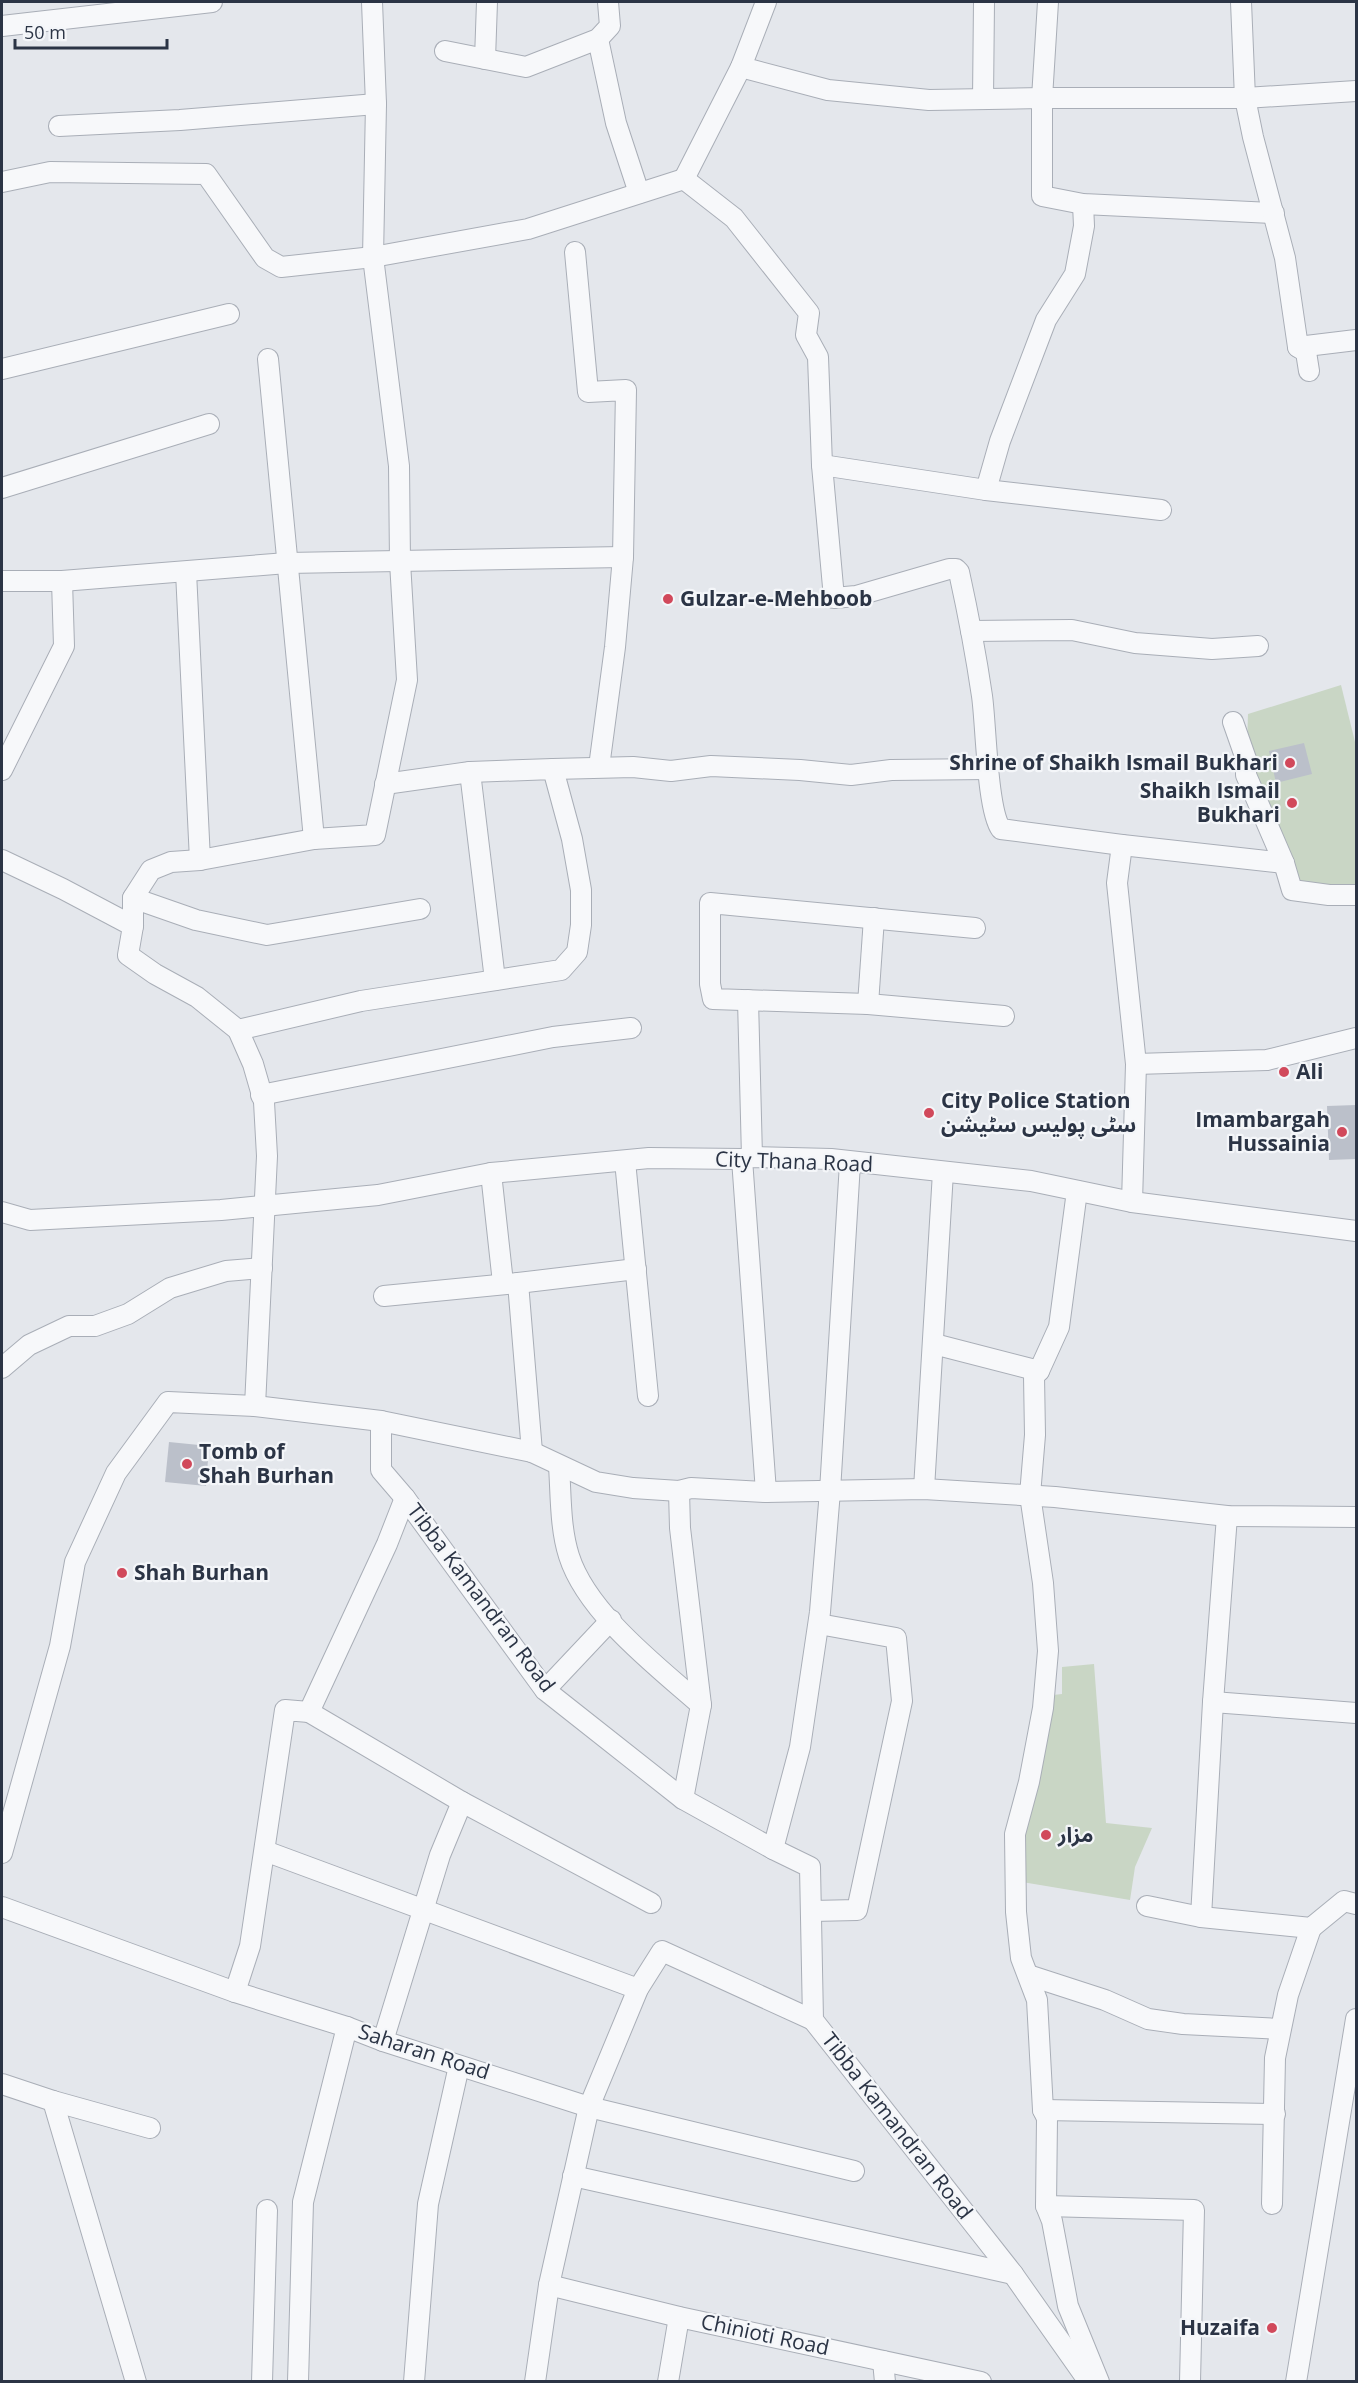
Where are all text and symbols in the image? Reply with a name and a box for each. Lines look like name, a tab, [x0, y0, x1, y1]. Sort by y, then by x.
scale bar	[15, 12, 166, 50]
text: 50 m	[24, 20, 66, 44]
place label: Gulzar-e-Mehboob	[680, 584, 872, 612]
marker: Gulzar-e-Mehboob	[661, 592, 675, 606]
place label: Shrine of Shaikh Ismail Bukhari	[949, 748, 1278, 776]
marker: Shrine of Shaikh Ismail Bukhari	[1283, 756, 1297, 770]
place label: Shaikh Ismail Bukhari	[1140, 776, 1280, 828]
marker: Shaikh Ismail Bukhari	[1285, 796, 1299, 810]
place label: Ali	[1296, 1057, 1323, 1085]
marker: Ali	[1277, 1065, 1291, 1079]
place label: City Police Station سٹی پولیس سٹیشن	[941, 1086, 1136, 1139]
place label: Imambargah Hussainia	[1195, 1105, 1330, 1157]
marker: City Police Station سٹی پولیس سٹیشن	[922, 1106, 936, 1120]
marker: Imambargah Hussainia	[1335, 1125, 1349, 1139]
street label: City Thana Road	[714, 1144, 874, 1178]
place label: Tomb of Shah Burhan	[199, 1437, 334, 1489]
marker: Tomb of Shah Burhan	[180, 1457, 194, 1471]
street label: Tibba Kamandran Road	[401, 1497, 562, 1698]
place label: Shah Burhan	[134, 1558, 269, 1586]
marker: Shah Burhan	[115, 1566, 129, 1580]
place label: مزار	[1057, 1820, 1093, 1848]
marker: مزار	[1039, 1828, 1053, 1842]
street label: Saharan Road	[355, 2017, 494, 2085]
street label: Tibba Kamandran Road	[816, 2026, 980, 2225]
street label: Chinioti Road	[698, 2307, 832, 2361]
place label: Huzaifa	[1180, 2313, 1260, 2341]
marker: Huzaifa	[1265, 2321, 1279, 2335]

